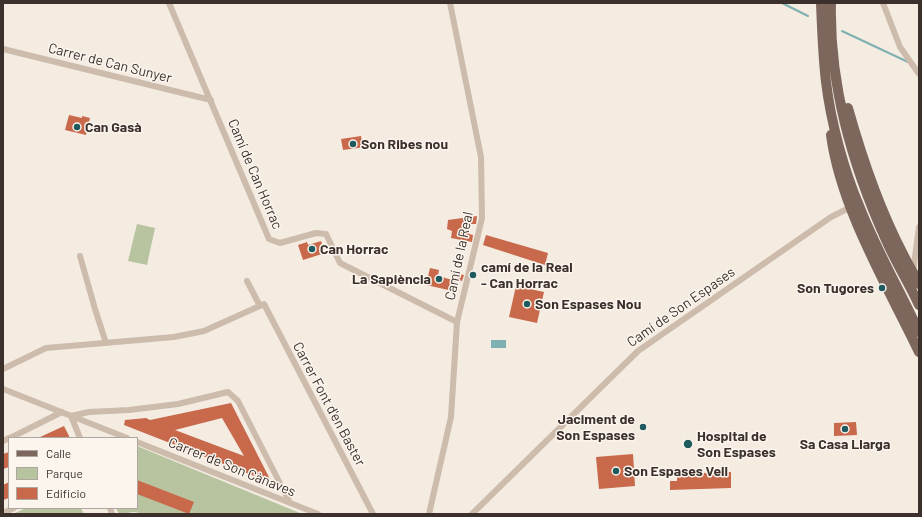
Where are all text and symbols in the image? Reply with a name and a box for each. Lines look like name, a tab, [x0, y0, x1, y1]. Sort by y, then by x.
street label: Carrer de Can Sunyer	[46, 40, 174, 86]
street label: Camí de Can Horrac	[224, 116, 286, 232]
place label: Can Gasà	[85, 119, 142, 135]
marker: Can Gasà	[72, 122, 82, 132]
place label: Son Ribes nou	[361, 136, 448, 152]
marker: Son Ribes nou	[348, 139, 358, 149]
street label: Camí de la Real	[441, 210, 477, 302]
place label: Can Horrac	[320, 241, 388, 257]
marker: Can Horrac	[307, 244, 317, 254]
place label: camí de la Real - Can Horrac	[481, 259, 573, 292]
street label: Camí de Son Espases	[624, 263, 738, 351]
marker: camí de la Real - Can Horrac	[468, 270, 478, 280]
place label: La Sapiència	[352, 271, 431, 287]
marker: La Sapiència	[434, 274, 444, 284]
place label: Son Tugores	[797, 280, 874, 296]
marker: Son Tugores	[877, 283, 887, 293]
place label: Son Espases Nou	[535, 296, 641, 312]
marker: Son Espases Nou	[522, 299, 532, 309]
street label: Carrer Font d'en Baster	[289, 339, 369, 469]
place label: Jaciment de Son Espases	[556, 411, 635, 444]
marker: Jaciment de Son Espases	[638, 422, 648, 432]
marker: Sa Casa Llarga	[840, 424, 850, 434]
place label: Hospital de Son Espases	[697, 428, 776, 460]
street label: Carrer de Son Cànaves	[166, 434, 298, 500]
place label: Sa Casa Llarga	[800, 436, 890, 452]
legend	[8, 437, 138, 509]
marker: Hospital de Son Espases	[682, 438, 694, 450]
text: Calle	[46, 446, 71, 460]
place label: Son Espases Vell	[624, 463, 728, 479]
text: Parque	[46, 466, 83, 480]
marker: Son Espases Vell	[611, 466, 621, 476]
text: Edificio	[46, 486, 86, 500]

